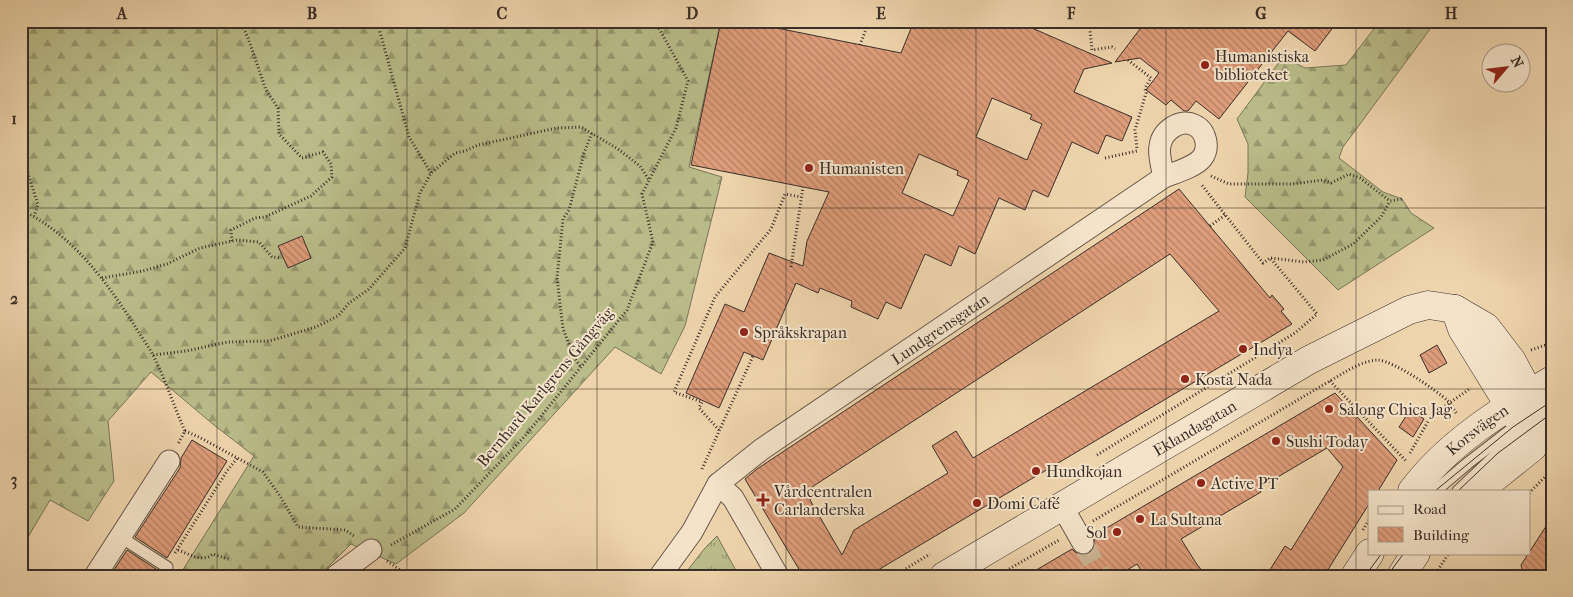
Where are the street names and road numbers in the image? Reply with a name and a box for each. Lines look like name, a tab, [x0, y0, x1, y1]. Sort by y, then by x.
street label: Lundgrensgatan	[888, 289, 993, 368]
street label: Bernhard Karlgrens Gångväg	[473, 303, 618, 471]
street label: Eklandagatan	[1149, 395, 1240, 460]
street label: Korsvägen	[1442, 399, 1512, 459]

